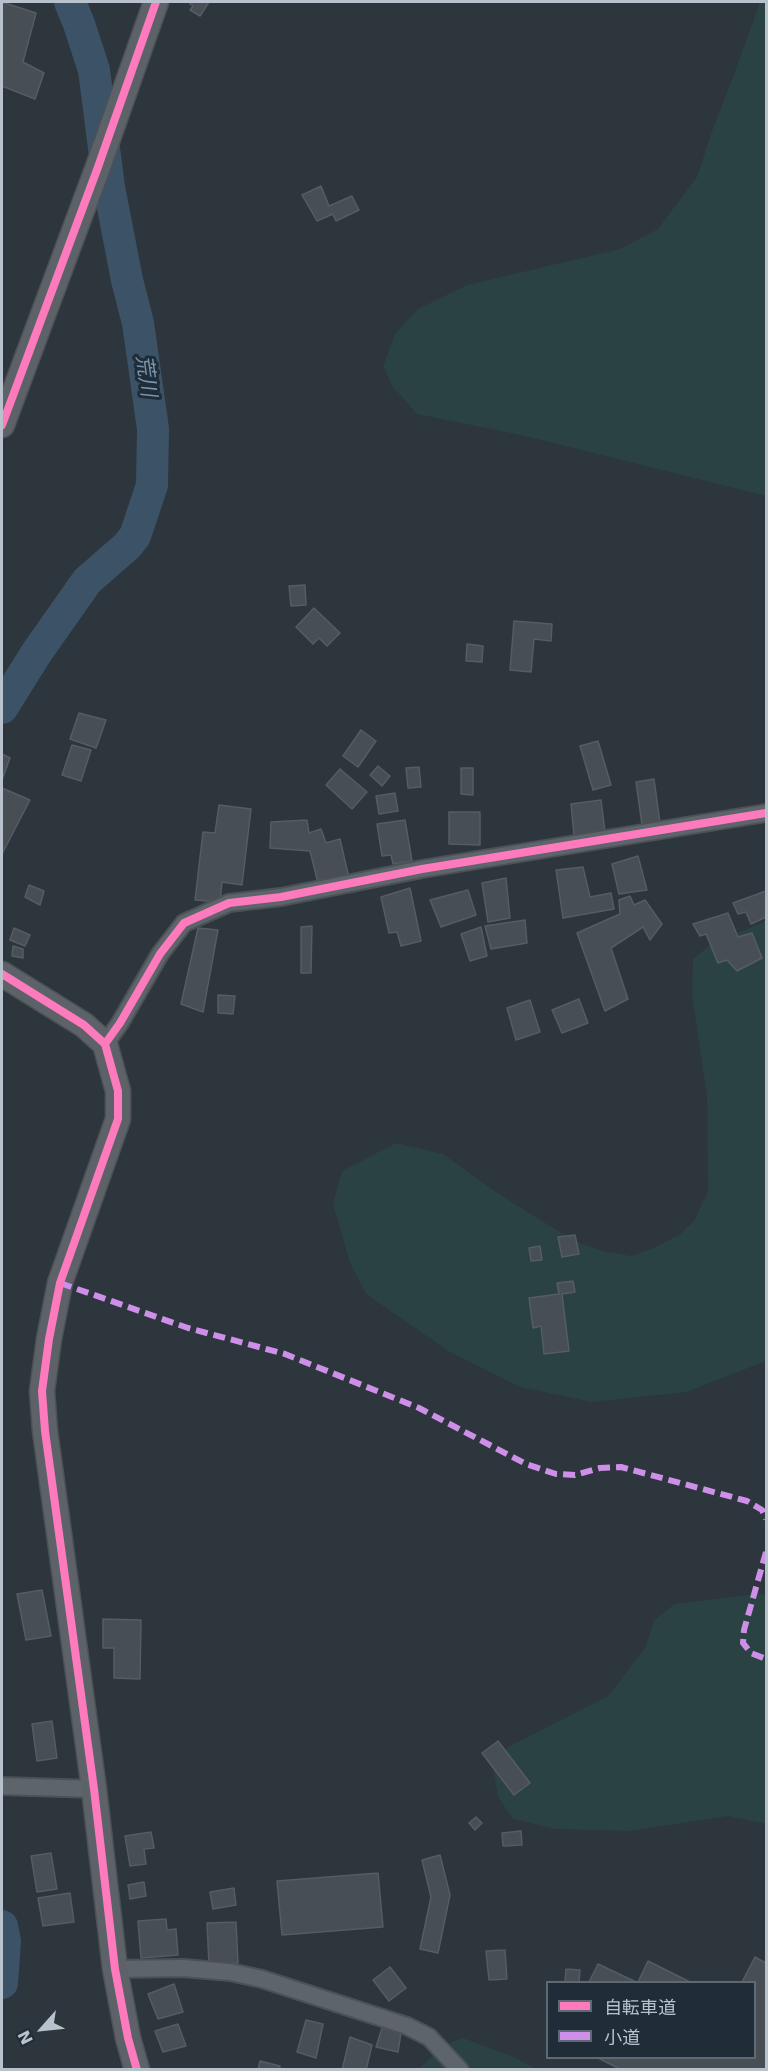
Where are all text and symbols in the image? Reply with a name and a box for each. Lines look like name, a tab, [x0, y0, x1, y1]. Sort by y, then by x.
water label: 荒川	[130, 353, 160, 399]
legend	[546, 1981, 756, 2059]
text: 自転車道	[604, 1997, 676, 2018]
north arrow	[12, 1999, 72, 2059]
text: N	[14, 2027, 37, 2048]
text: 小道	[604, 2027, 640, 2048]

